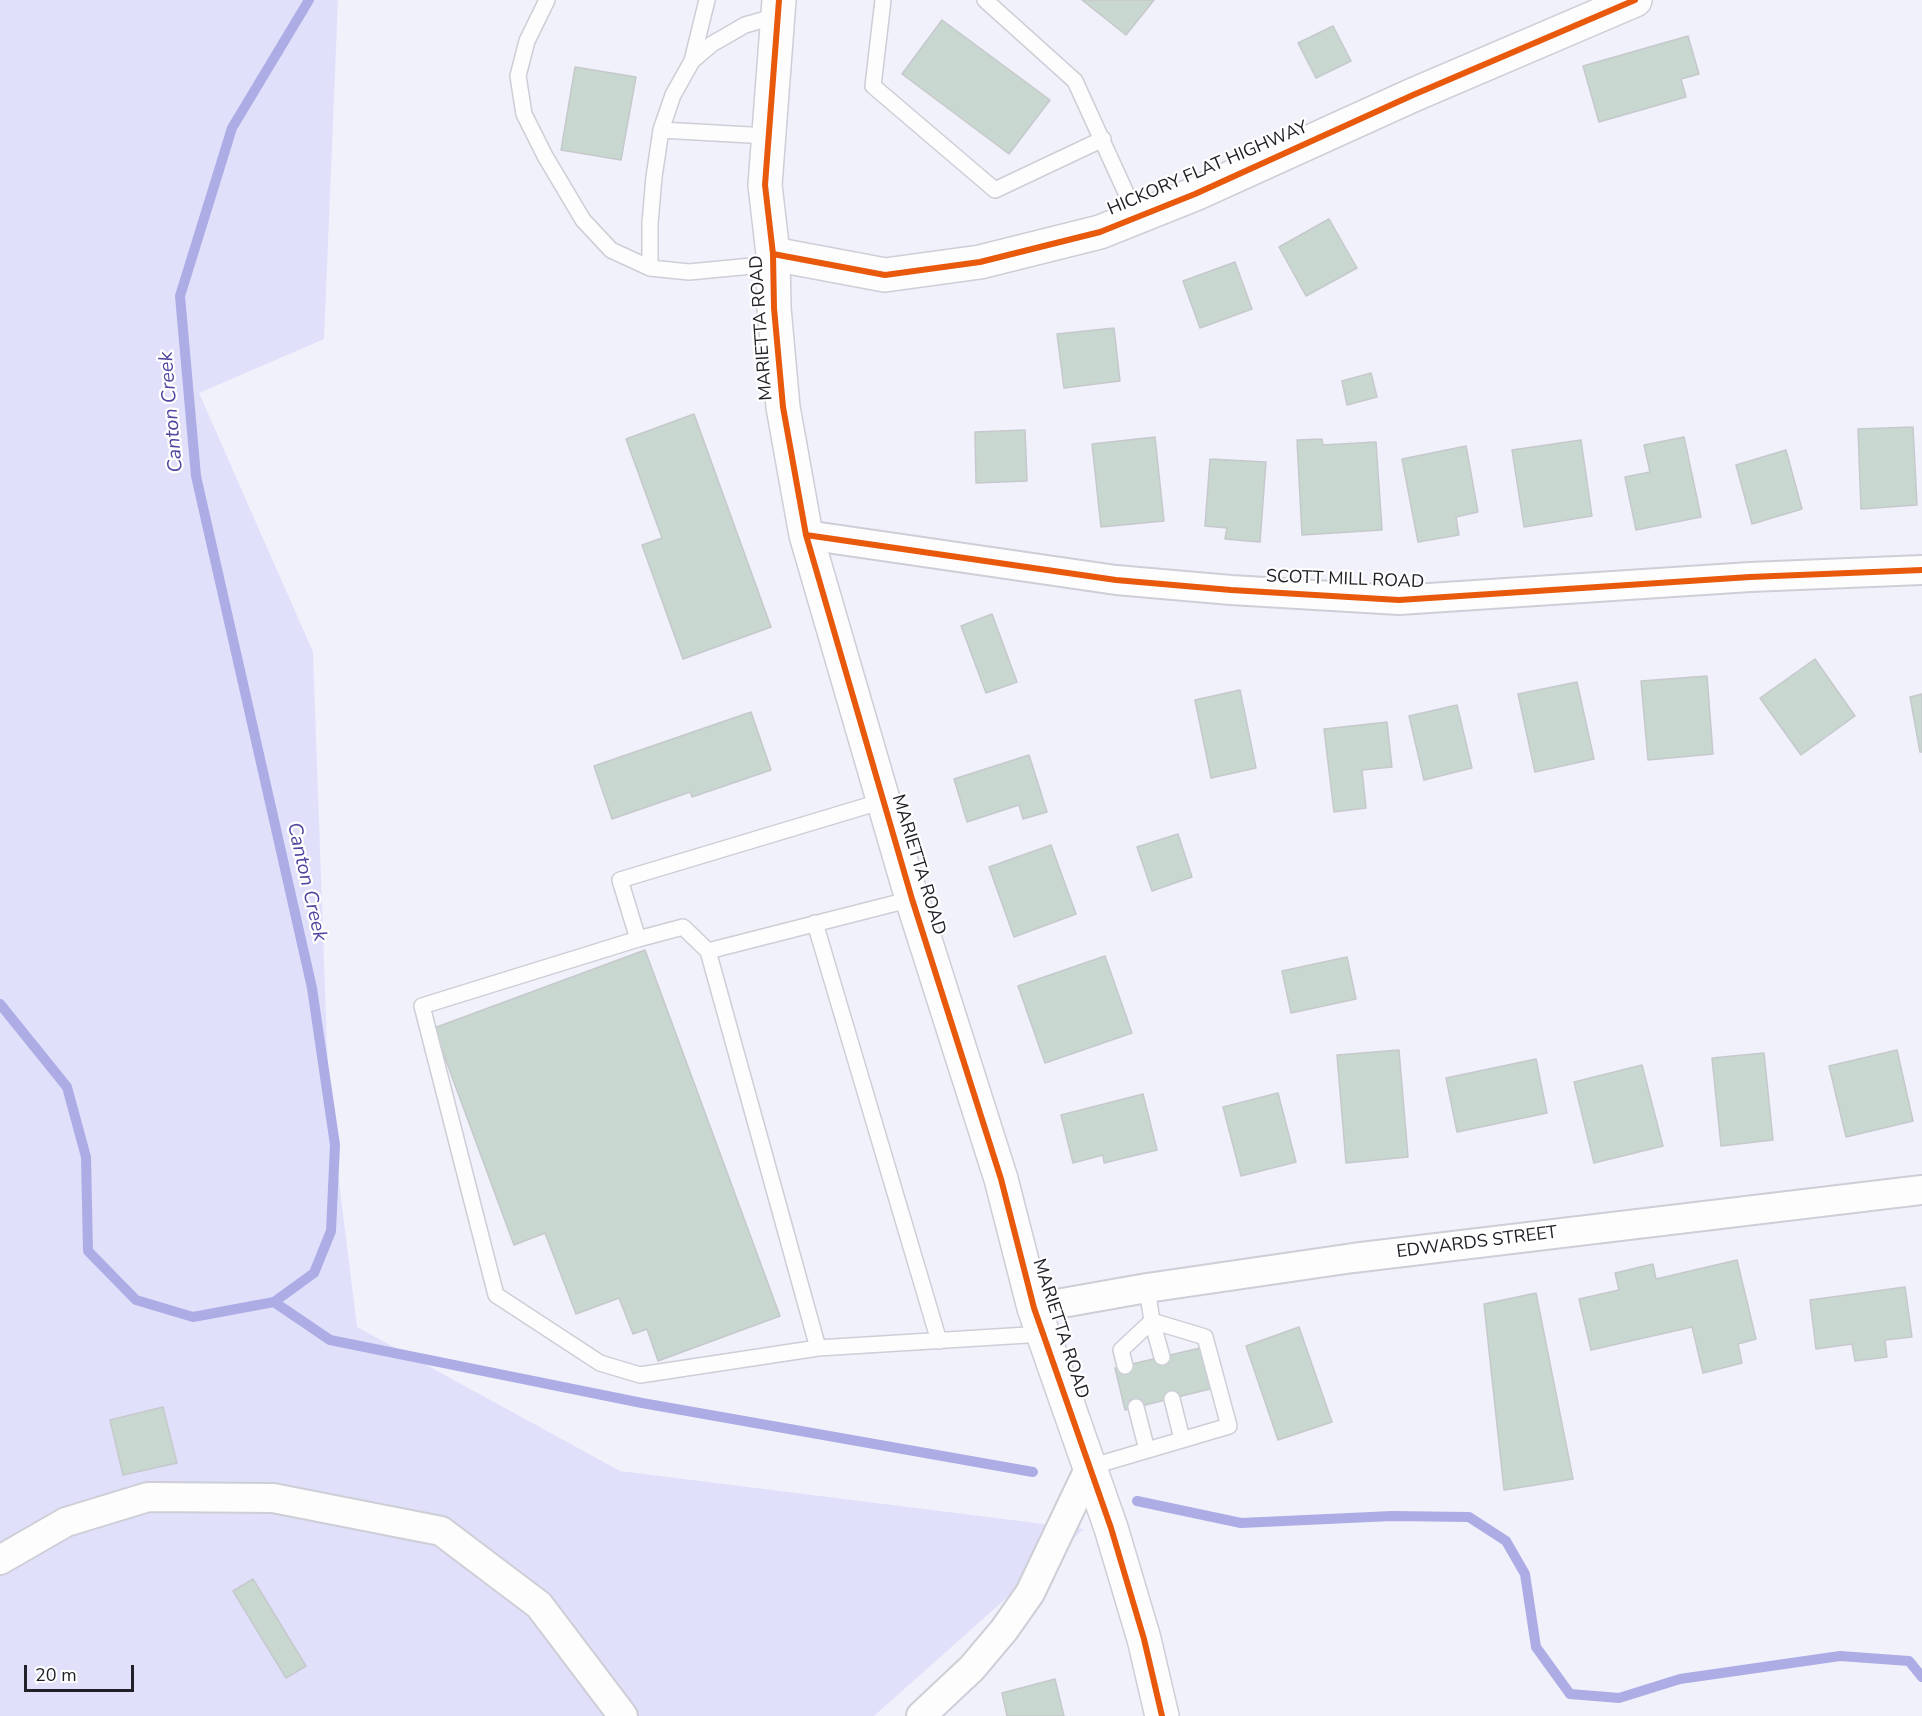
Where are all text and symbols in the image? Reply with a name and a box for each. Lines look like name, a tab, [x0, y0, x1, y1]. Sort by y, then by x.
street label: HICKORY FLAT HIGHWAY	[1105, 117, 1311, 221]
street label: MARIETTA ROAD	[746, 255, 778, 401]
water label: Canton Creek	[155, 350, 189, 474]
street label: SCOTT MILL ROAD	[1265, 566, 1425, 594]
street label: MARIETTA ROAD	[886, 792, 950, 938]
water label: Canton Creek	[281, 820, 331, 944]
street label: EDWARDS STREET	[1395, 1222, 1559, 1264]
street label: MARIETTA ROAD	[1027, 1256, 1093, 1402]
scale bar	[27, 1653, 136, 1691]
text: 20 m	[35, 1663, 77, 1687]

